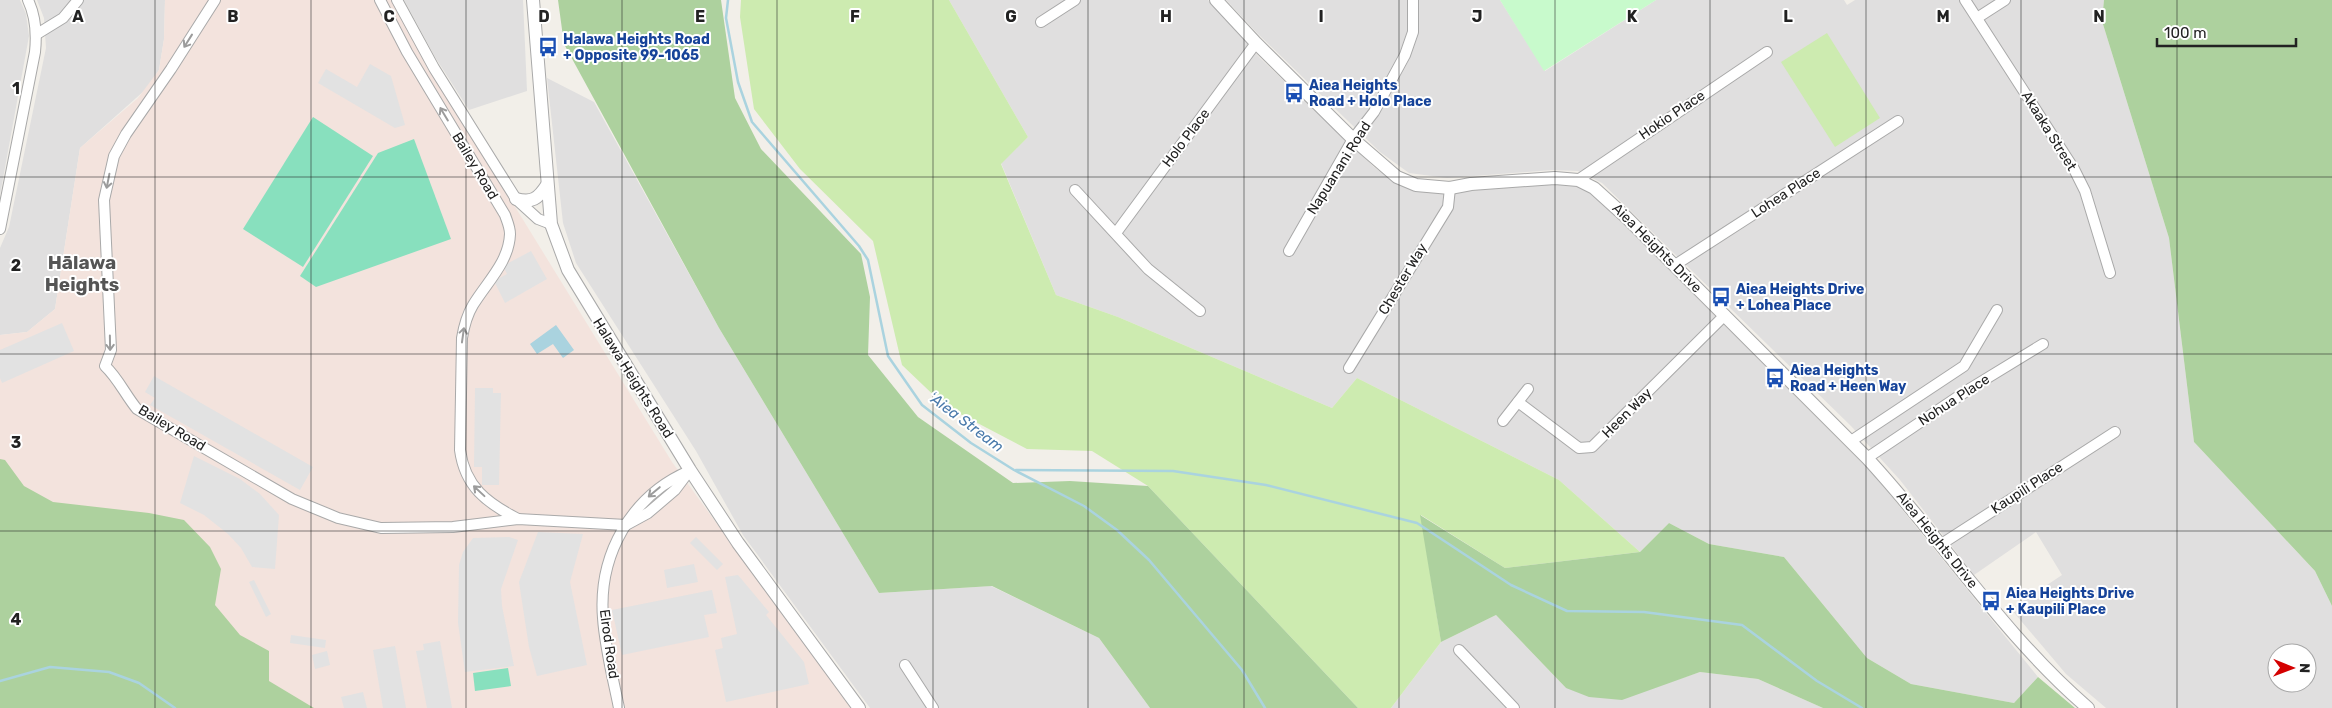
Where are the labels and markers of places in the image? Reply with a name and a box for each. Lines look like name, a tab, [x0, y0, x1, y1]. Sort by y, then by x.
place label: Halawa Heights Road + Opposite 99-1065	[563, 31, 710, 64]
bus stop icon: Halawa Heights Road + Opposite 99-1065	[537, 36, 559, 58]
place label: Aiea Heights Road + Holo Place	[1309, 77, 1432, 110]
bus stop icon: Aiea Heights Road + Holo Place	[1283, 82, 1305, 104]
place label: Aiea Heights Drive + Lohea Place	[1736, 281, 1864, 314]
bus stop icon: Aiea Heights Drive + Lohea Place	[1710, 286, 1732, 308]
place label: Aiea Heights Road + Heen Way	[1790, 362, 1907, 395]
bus stop icon: Aiea Heights Road + Heen Way	[1764, 367, 1786, 389]
place label: Aiea Heights Drive + Kaupili Place	[2006, 585, 2134, 618]
bus stop icon: Aiea Heights Drive + Kaupili Place	[1980, 590, 2002, 612]

